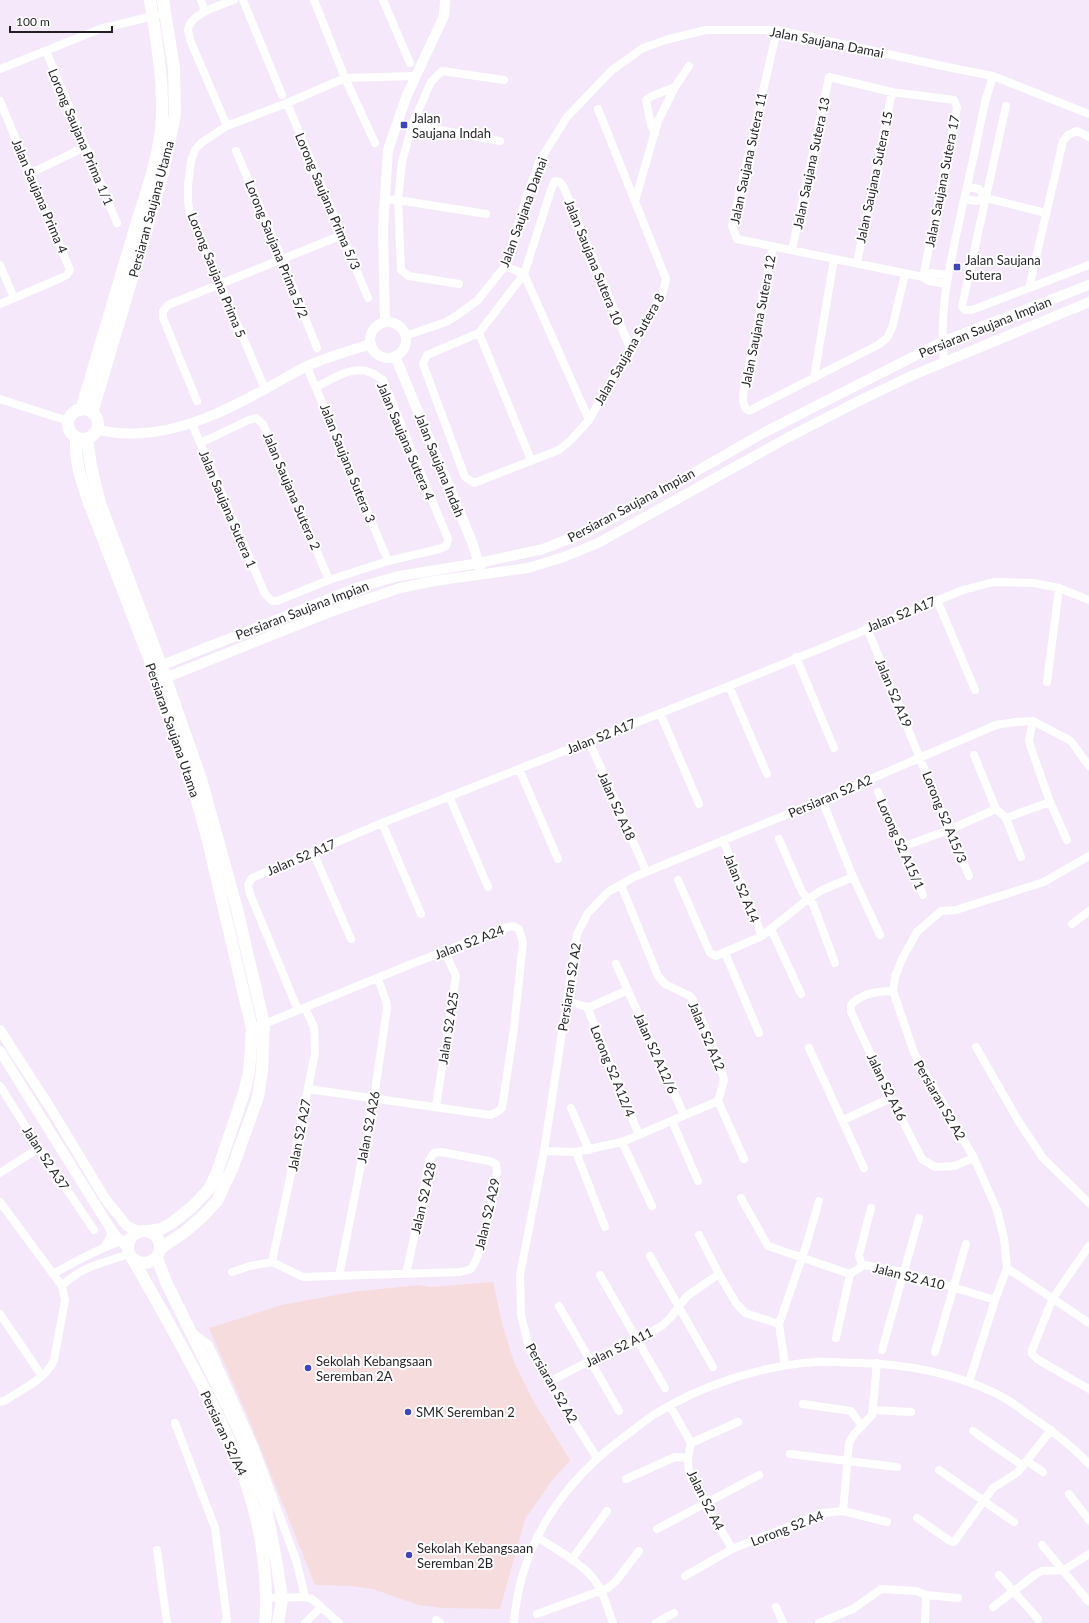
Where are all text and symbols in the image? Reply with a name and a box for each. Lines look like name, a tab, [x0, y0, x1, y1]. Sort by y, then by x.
scale bar	[10, 8, 112, 34]
text: 100 m	[16, 14, 50, 29]
street label: Jalan Saujana Damai	[769, 23, 885, 61]
street label: Lorong Saujana Prima 1/1	[45, 66, 117, 208]
street label: Jalan Saujana Sutera 11	[726, 91, 770, 225]
street label: Jalan Saujana Sutera 13	[789, 96, 833, 230]
place label: Jalan Saujana Indah	[412, 110, 491, 141]
street label: Jalan Saujana Sutera 15	[852, 110, 896, 244]
street label: Jalan Saujana Sutera 17	[921, 113, 963, 248]
marker: Jalan Saujana Indah	[399, 120, 409, 130]
street label: Lorong Saujana Prima 5/3	[292, 130, 364, 272]
street label: Jalan Saujana Prima 4	[9, 136, 72, 256]
street label: Persiaran Saujana Utama	[125, 139, 177, 279]
street label: Jalan Saujana Damai	[496, 155, 550, 269]
street label: Lorong Saujana Prima 5/2	[242, 178, 312, 320]
street label: Jalan Saujana Sutera 10	[561, 197, 627, 328]
street label: Lorong Saujana Prima 5	[185, 210, 249, 340]
place label: Jalan Saujana Sutera	[965, 252, 1041, 283]
street label: Jalan Saujana Sutera 12	[737, 254, 779, 388]
marker: Jalan Saujana Sutera	[952, 262, 962, 272]
street label: Jalan Saujana Sutera 8	[590, 290, 668, 408]
street label: Persiaran Saujana Impian	[916, 293, 1054, 361]
street label: Jalan Saujana Sutera 4	[374, 380, 438, 503]
street label: Jalan Saujana Sutera 3	[317, 401, 379, 525]
street label: Jalan Saujana Indah	[412, 411, 468, 519]
street label: Jalan Saujana Sutera 2	[260, 430, 324, 552]
street label: Jalan Saujana Sutera 1	[196, 448, 260, 570]
street label: Persiaran Saujana Impian	[565, 465, 697, 545]
street label: Persiaran Saujana Impian	[233, 577, 371, 643]
street label: Jalan S2 A17	[864, 593, 938, 635]
street label: Jalan S2 A19	[872, 656, 916, 730]
street label: Persiaran Saujana Utama	[143, 661, 203, 799]
street label: Jalan S2 A17	[564, 715, 638, 757]
street label: Jalan S2 A18	[595, 769, 639, 843]
street label: Lorong S2 A15/3	[919, 769, 971, 865]
street label: Persiaran S2 A2	[786, 771, 874, 821]
street label: Lorong S2 A15/1	[874, 796, 928, 892]
street label: Jalan S2 A17	[264, 835, 338, 879]
street label: Jalan S2 A14	[721, 851, 763, 925]
street label: Jalan S2 A24	[432, 921, 506, 963]
street label: Persiaran S2 A2	[554, 941, 584, 1033]
street label: Jalan S2 A25	[434, 991, 462, 1065]
street label: Jalan S2 A12	[685, 999, 729, 1073]
street label: Jalan S2 A12/6	[631, 1010, 681, 1096]
street label: Lorong S2 A12/4	[587, 1023, 639, 1120]
street label: Jalan S2 A16	[864, 1051, 910, 1123]
street label: Persiaran S2 A2	[911, 1057, 969, 1143]
street label: Jalan S2 A26	[353, 1090, 383, 1164]
street label: Jalan S2 A27	[284, 1097, 314, 1172]
street label: Jalan S2 A37	[19, 1123, 73, 1193]
street label: Jalan S2 A28	[407, 1161, 439, 1235]
street label: Jalan S2 A29	[471, 1177, 503, 1251]
street label: Jalan S2 A10	[872, 1259, 947, 1293]
street label: Jalan S2 A11	[583, 1324, 655, 1370]
street label: Persiaran S2 A2	[523, 1340, 581, 1426]
place label: Sekolah Kebangsaan Seremban 2A	[316, 1353, 432, 1384]
marker: Sekolah Kebangsaan Seremban 2A	[303, 1363, 313, 1373]
street label: Persiaran S2/A4	[197, 1388, 251, 1478]
place label: SMK Seremban 2	[416, 1404, 515, 1420]
marker: SMK Seremban 2	[403, 1407, 413, 1417]
street label: Jalan S2 A4	[684, 1467, 728, 1533]
street label: Lorong S2 A4	[748, 1507, 826, 1549]
place label: Sekolah Kebangsaan Seremban 2B	[417, 1540, 533, 1571]
marker: Sekolah Kebangsaan Seremban 2B	[404, 1550, 414, 1560]

